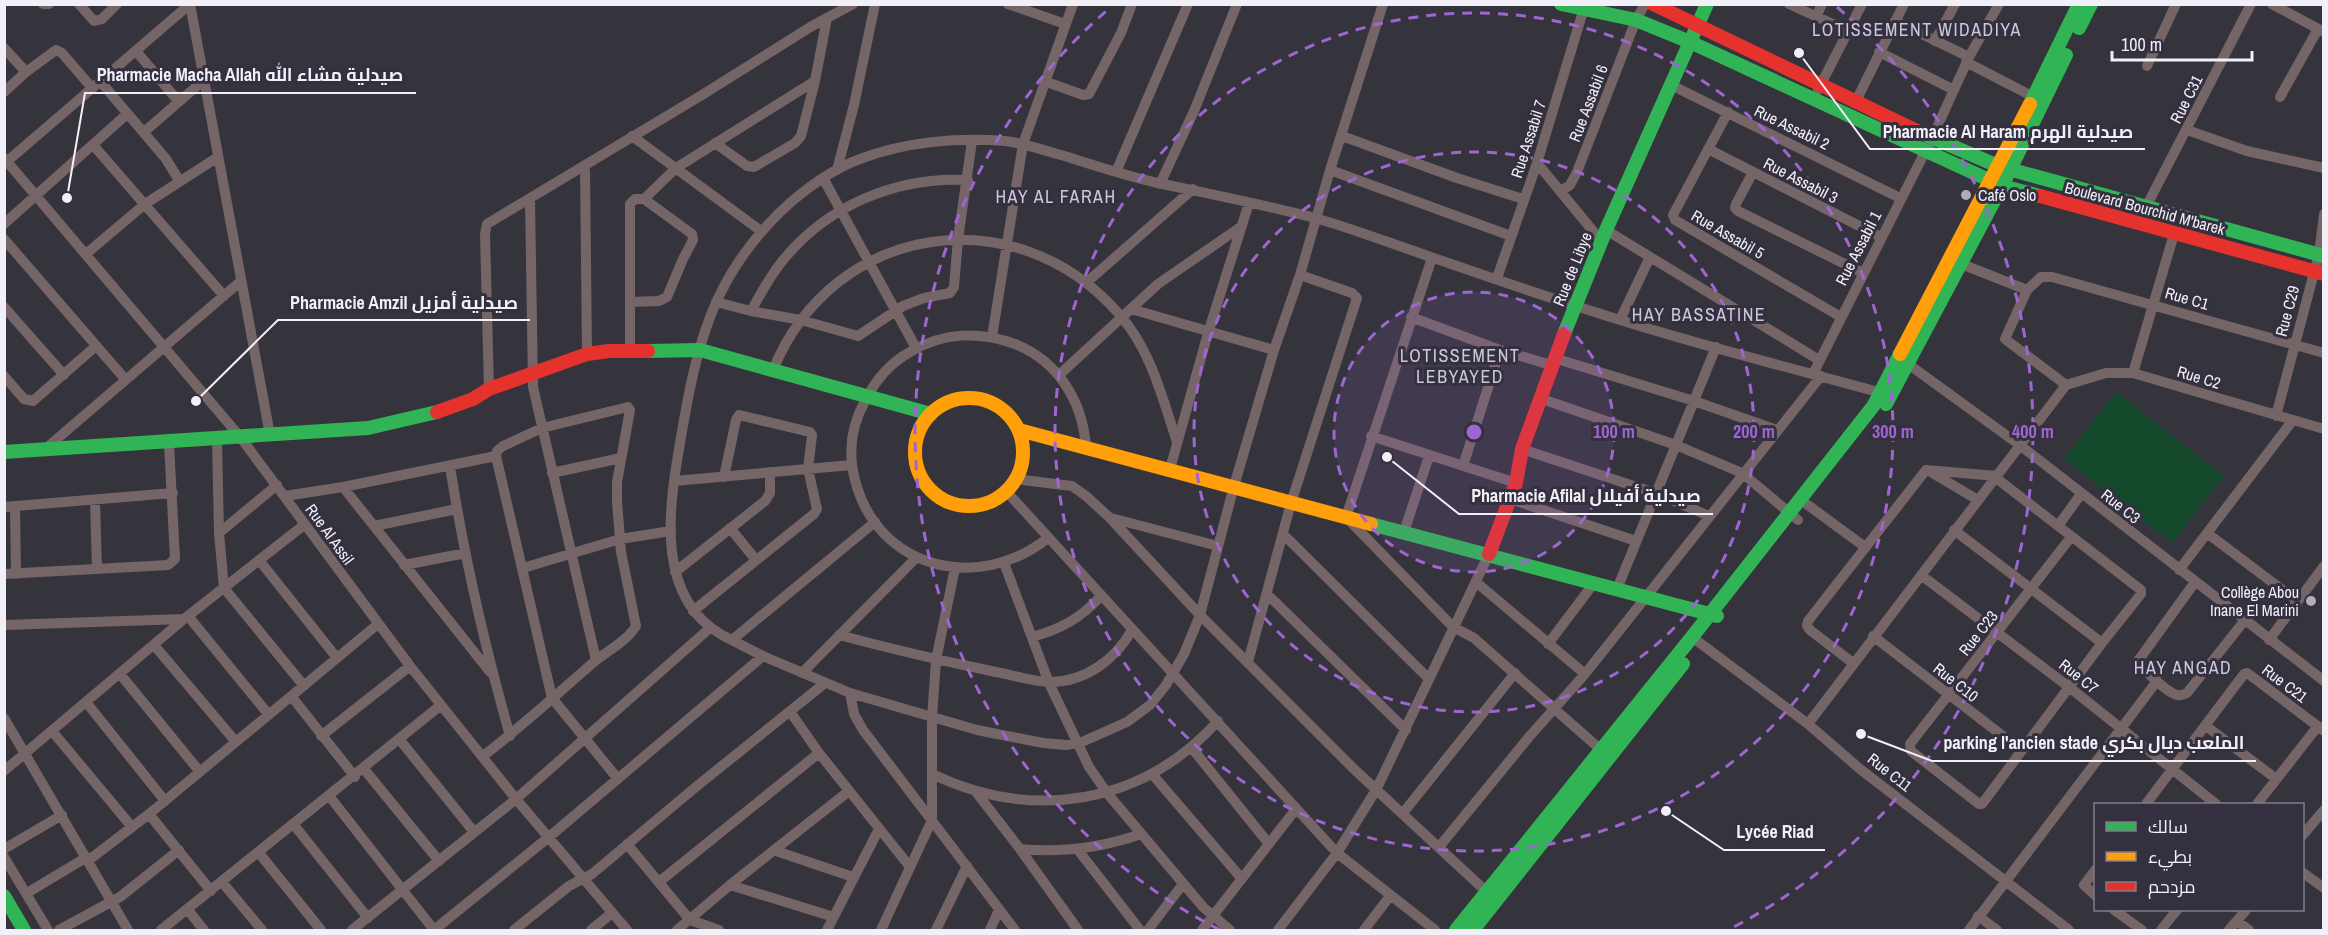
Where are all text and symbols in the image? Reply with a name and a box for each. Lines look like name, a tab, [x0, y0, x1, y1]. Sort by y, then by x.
district label: LOTISSEMENT WIDADIYA	[1812, 17, 2022, 42]
scale bar	[2112, 24, 2252, 62]
text: 100 m	[2121, 32, 2162, 57]
callout: Pharmacie Macha Allah صيدلية مشاء الله	[85, 57, 416, 93]
street label: Rue Assabil 6	[1563, 61, 1613, 145]
text: Pharmacie Macha Allah صيدلية مشاء الله	[97, 62, 403, 87]
street label: Rue C31	[2164, 70, 2208, 127]
street label: Rue Assabil 7	[1505, 97, 1551, 181]
street label: Rue Assabil 2	[1751, 99, 1833, 155]
callout: Pharmacie Al Haram صيدلية الهرم	[1870, 113, 2145, 149]
text: Pharmacie Al Haram صيدلية الهرم	[1883, 119, 2133, 144]
street label: Rue Assabil 3	[1760, 152, 1842, 208]
street label: Boulevard Bourchid M'barek	[2062, 176, 2228, 240]
district label: HAY AL FARAH	[995, 184, 1117, 209]
place label: Café Oslo	[1978, 184, 2036, 206]
marker: Café Oslo	[1959, 188, 1973, 202]
street label: Rue Assabil 5	[1687, 204, 1769, 264]
street label: Rue Assabil 1	[1830, 206, 1886, 289]
street label: Rue de Libye	[1547, 229, 1597, 309]
street label: Rue C1	[2163, 281, 2212, 315]
street label: Rue C29	[2270, 283, 2304, 339]
callout: Pharmacie Amzil صيدلية أمزيل	[278, 284, 530, 320]
text: Pharmacie Amzil صيدلية أمزيل	[290, 290, 518, 315]
district label: HAY BASSATINE	[1632, 302, 1766, 327]
district label: LOTISSEMENT LEBYAYED	[1400, 343, 1520, 389]
street label: Rue C2	[2175, 360, 2223, 394]
text: 100 m	[1593, 419, 1635, 444]
text: 200 m	[1733, 419, 1775, 444]
text: 300 m	[1872, 419, 1914, 444]
text: 400 m	[2012, 419, 2054, 444]
centre of rings	[1464, 422, 1484, 442]
callout: Pharmacie Afilal صيدلية أفيلال	[1459, 478, 1713, 514]
text: Pharmacie Afilal صيدلية أفيلال	[1471, 483, 1701, 508]
street label: Rue C3	[2097, 484, 2145, 528]
street label: Rue Al Assil	[301, 499, 360, 569]
place label: Collège Abou Inane El Marini	[2210, 581, 2299, 621]
marker: Collège Abou Inane El Marini	[2304, 594, 2318, 608]
street label: Rue C23	[1953, 606, 2003, 660]
street label: Rue C7	[2055, 654, 2103, 698]
district label: HAY ANGAD	[2134, 655, 2232, 680]
street label: Rue C10	[1929, 657, 1983, 707]
street label: Rue C21	[2258, 659, 2313, 708]
callout: parking l'ancien stade الملعب ديال بكري	[1932, 725, 2256, 761]
text: parking l'ancien stade الملعب ديال بكري	[1944, 730, 2244, 757]
street label: Rue C11	[1863, 748, 1917, 797]
legend	[2094, 803, 2304, 911]
callout: Lycée Riad	[1724, 814, 1825, 850]
text: سالك	[2148, 814, 2188, 839]
text: Lycée Riad	[1736, 819, 1814, 844]
text: بطيء	[2148, 844, 2192, 871]
text: مزدحم	[2148, 874, 2196, 899]

